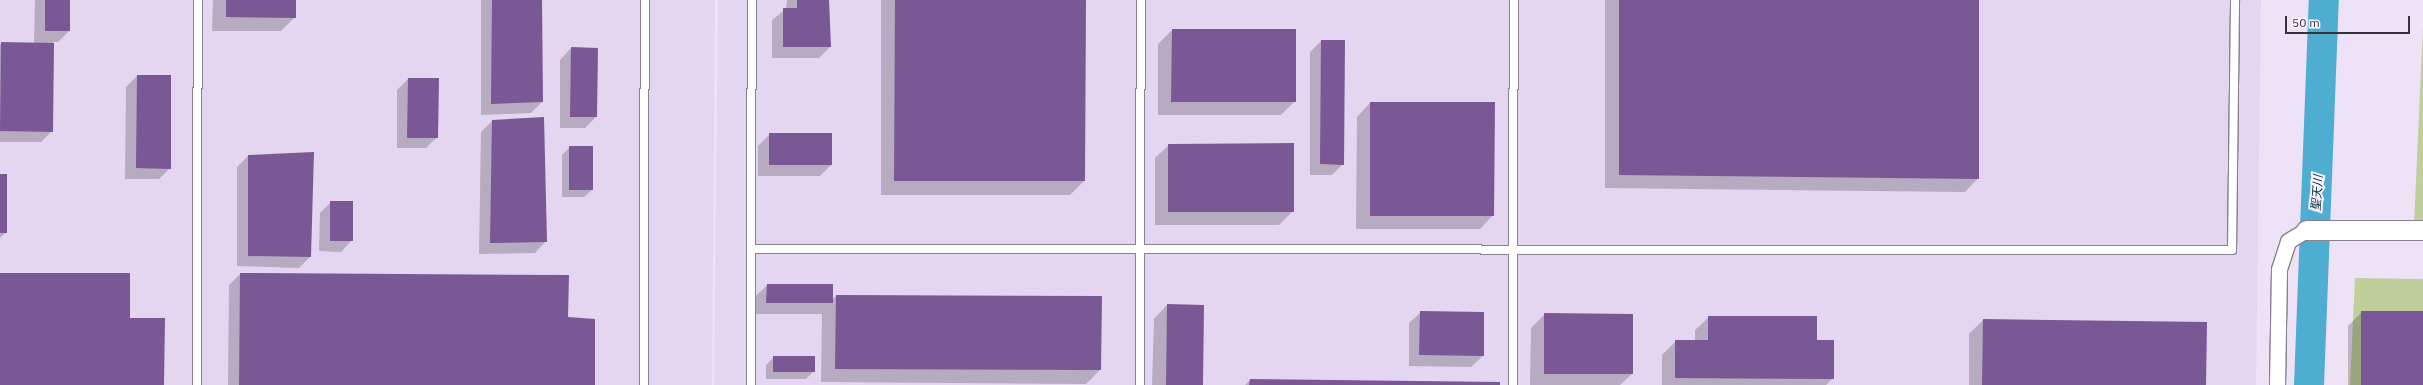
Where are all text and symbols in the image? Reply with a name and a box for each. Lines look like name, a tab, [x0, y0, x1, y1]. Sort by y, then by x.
scale bar	[2287, 8, 2412, 34]
text: 50 m	[2292, 15, 2320, 30]
water label: 聖天川	[2309, 175, 2325, 211]

